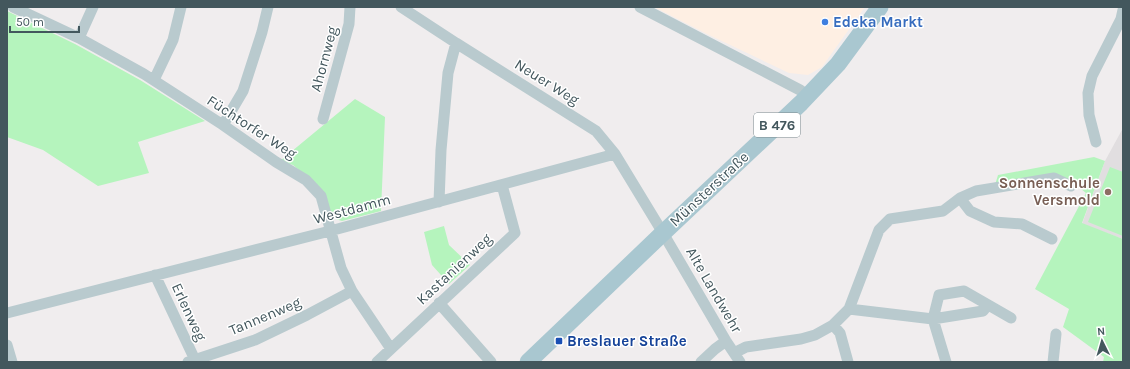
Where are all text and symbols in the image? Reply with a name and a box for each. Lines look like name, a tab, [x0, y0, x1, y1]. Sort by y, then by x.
scale bar	[10, 8, 79, 34]
place label: Edeka Markt	[833, 13, 923, 31]
text: 50 m	[16, 15, 44, 29]
marker: Edeka Markt	[820, 17, 830, 27]
street label: Ahornweg	[307, 24, 342, 94]
street label: Neuer Weg	[511, 55, 583, 109]
street label: Füchtorfer Weg	[204, 91, 301, 163]
road number: B 476	[754, 113, 800, 137]
street label: Münsterstraße	[666, 148, 752, 230]
place label: Sonnenschule Versmold	[999, 174, 1100, 209]
marker: Sonnenschule Versmold	[1103, 187, 1113, 197]
street label: Westdamm	[311, 190, 393, 228]
street label: Kastanienweg	[413, 229, 496, 308]
street label: Alte Landwehr	[682, 244, 746, 337]
street label: Erlenweg	[168, 280, 210, 344]
street label: Tannenweg	[226, 293, 304, 339]
north arrow	[1082, 321, 1122, 361]
text: N	[1097, 325, 1106, 338]
place label: Breslauer Straße	[567, 332, 687, 350]
marker: Breslauer Straße	[554, 336, 564, 346]

